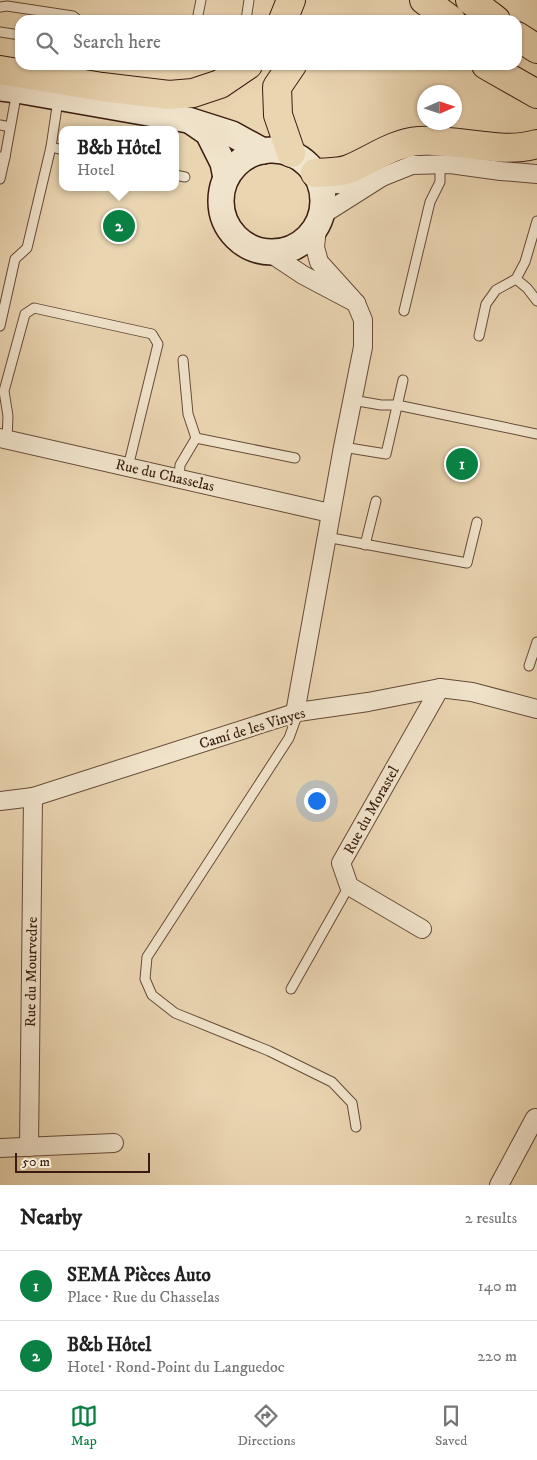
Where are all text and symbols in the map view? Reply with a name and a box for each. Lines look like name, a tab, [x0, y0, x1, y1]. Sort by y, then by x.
search box	[15, 15, 522, 70]
icon: search	[33, 29, 61, 57]
text: Search here	[73, 31, 161, 54]
north arrow	[417, 85, 462, 130]
popup	[59, 126, 179, 191]
text: B&b Hôtel	[77, 137, 161, 160]
text: Hotel	[77, 160, 114, 180]
pin: 2	[103, 207, 135, 245]
pin: 1	[446, 445, 478, 483]
street label: Rue du Chasselas	[114, 455, 216, 496]
street label: Camí de les Vinyes	[197, 703, 307, 754]
street label: Rue du Morastel	[339, 762, 404, 858]
your location	[304, 788, 330, 814]
street label: Rue du Mourvedre	[21, 917, 42, 1027]
scale bar	[15, 1150, 150, 1173]
text: 50 m	[22, 1153, 50, 1171]
text: Nearby	[20, 1205, 82, 1231]
text: 2 results	[465, 1208, 517, 1228]
text: SEMA Pièces Auto	[67, 1264, 211, 1287]
text: 1	[33, 1276, 39, 1296]
text: 140 m	[478, 1276, 517, 1296]
text: Place · Rue du Chasselas	[67, 1287, 220, 1307]
text: B&b Hôtel	[67, 1334, 151, 1357]
text: 2	[32, 1346, 40, 1366]
text: 220 m	[477, 1346, 517, 1366]
text: Hotel · Rond-Point du Languedoc	[67, 1357, 285, 1377]
tab: Map	[70, 1402, 98, 1450]
tab: Directions	[237, 1402, 295, 1450]
tab: Saved	[435, 1402, 467, 1450]

